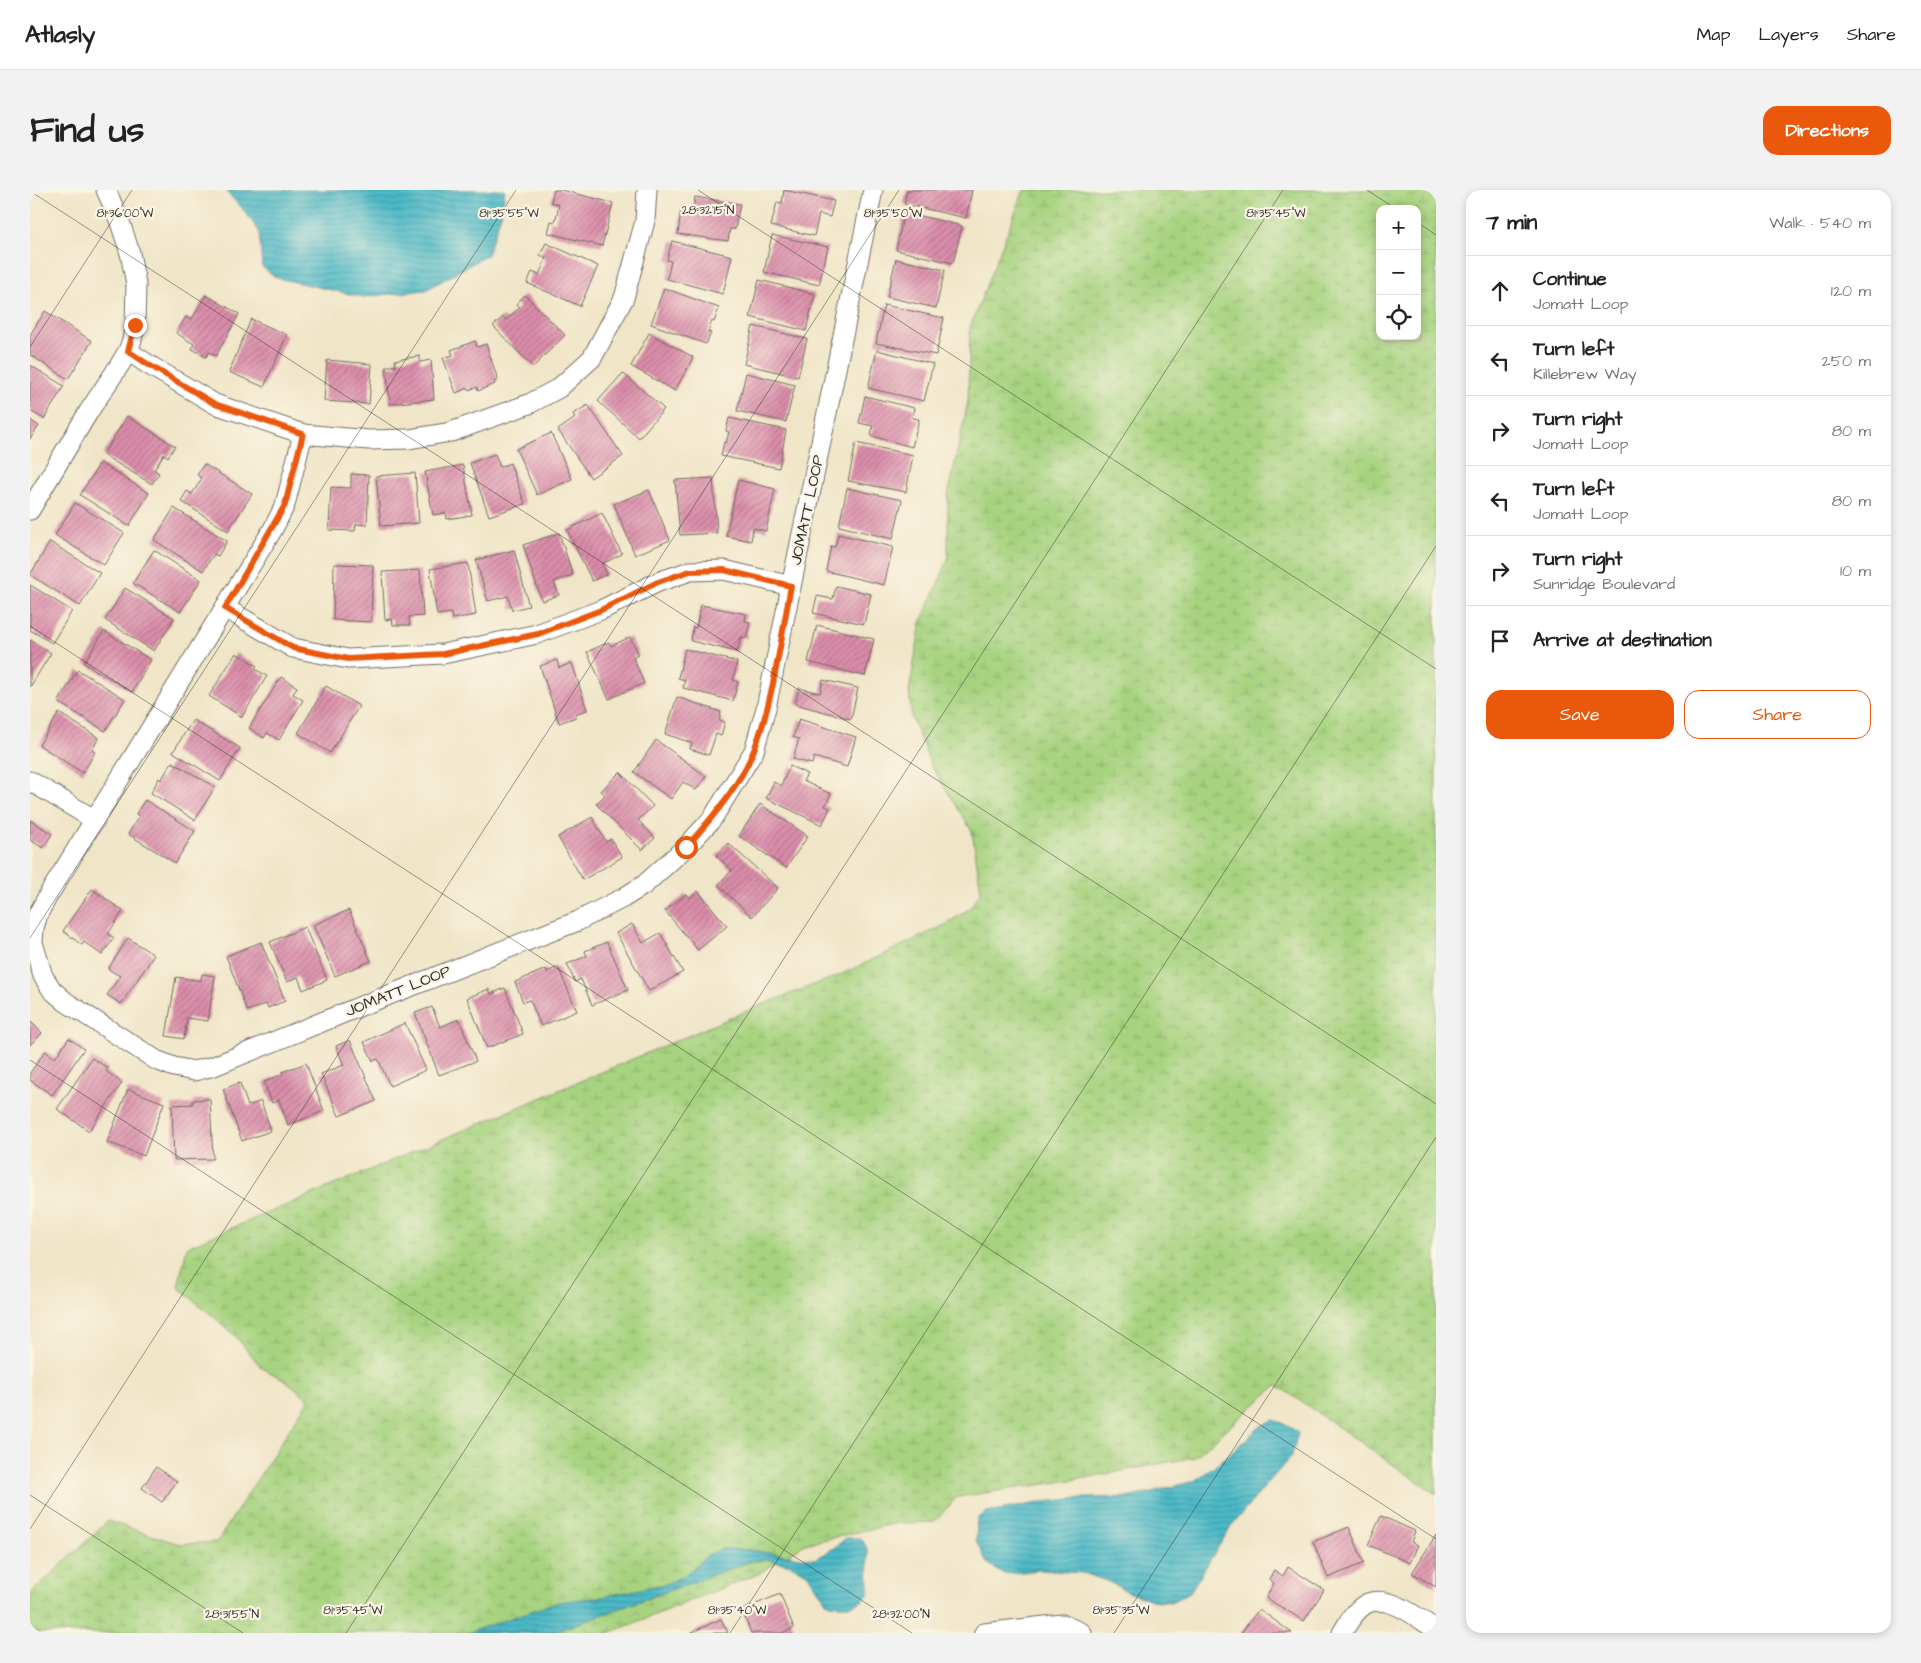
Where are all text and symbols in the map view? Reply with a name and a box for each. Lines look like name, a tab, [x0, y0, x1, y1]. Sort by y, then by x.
text: Atlasly	[25, 18, 95, 52]
text: Map	[1696, 22, 1730, 47]
text: Layers	[1758, 22, 1819, 47]
text: Share	[1847, 22, 1896, 47]
text: Find us	[30, 106, 144, 155]
button: Directions	[1763, 106, 1891, 155]
text: 28°32'15"N	[682, 202, 735, 219]
text: 81°36'00"W	[97, 205, 154, 222]
text: 81°35'55"W	[479, 205, 540, 222]
text: 81°35'50"W	[864, 205, 923, 222]
text: 81°35'45"W	[1246, 205, 1306, 222]
map controls	[1376, 205, 1421, 340]
button: +	[1376, 205, 1421, 250]
text: 7 min	[1486, 208, 1537, 237]
text: Walk · 540 m	[1769, 212, 1871, 234]
button: −	[1376, 250, 1421, 295]
text: Continue	[1533, 266, 1607, 293]
icon: ahead	[1486, 277, 1514, 305]
text: 120 m	[1831, 280, 1871, 302]
text: Jomatt Loop	[1533, 293, 1628, 315]
button: locate	[1376, 295, 1421, 340]
route end	[124, 314, 147, 337]
text: Turn left	[1533, 336, 1614, 363]
icon: left	[1486, 347, 1514, 375]
text: 250 m	[1822, 350, 1871, 372]
text: Killebrew Way	[1533, 363, 1637, 385]
text: Turn right	[1533, 406, 1622, 433]
icon: right	[1486, 417, 1514, 445]
text: 80 m	[1832, 420, 1871, 442]
text: Jomatt Loop	[1533, 433, 1628, 455]
street label: JOMATT LOOP	[785, 453, 829, 567]
text: Turn left	[1533, 476, 1614, 503]
icon: left	[1486, 487, 1514, 515]
text: 80 m	[1832, 490, 1871, 512]
text: Jomatt Loop	[1533, 503, 1628, 525]
text: Turn right	[1533, 546, 1622, 573]
icon: right	[1486, 557, 1514, 585]
text: 10 m	[1840, 560, 1871, 582]
text: Sunridge Boulevard	[1533, 573, 1675, 595]
icon: arrive	[1486, 627, 1514, 655]
text: Arrive at destination	[1533, 627, 1712, 654]
button: Save	[1486, 690, 1674, 739]
button: Share	[1684, 690, 1871, 739]
route start	[675, 836, 698, 859]
street label: JOMATT LOOP	[342, 960, 454, 1022]
text: 81°35'45"W	[323, 1602, 383, 1619]
text: 81°35'40"W	[708, 1602, 767, 1619]
text: 81°35'35"W	[1092, 1602, 1150, 1619]
text: 28°31'55"N	[205, 1606, 260, 1623]
text: 28°32'00"N	[872, 1606, 930, 1623]

